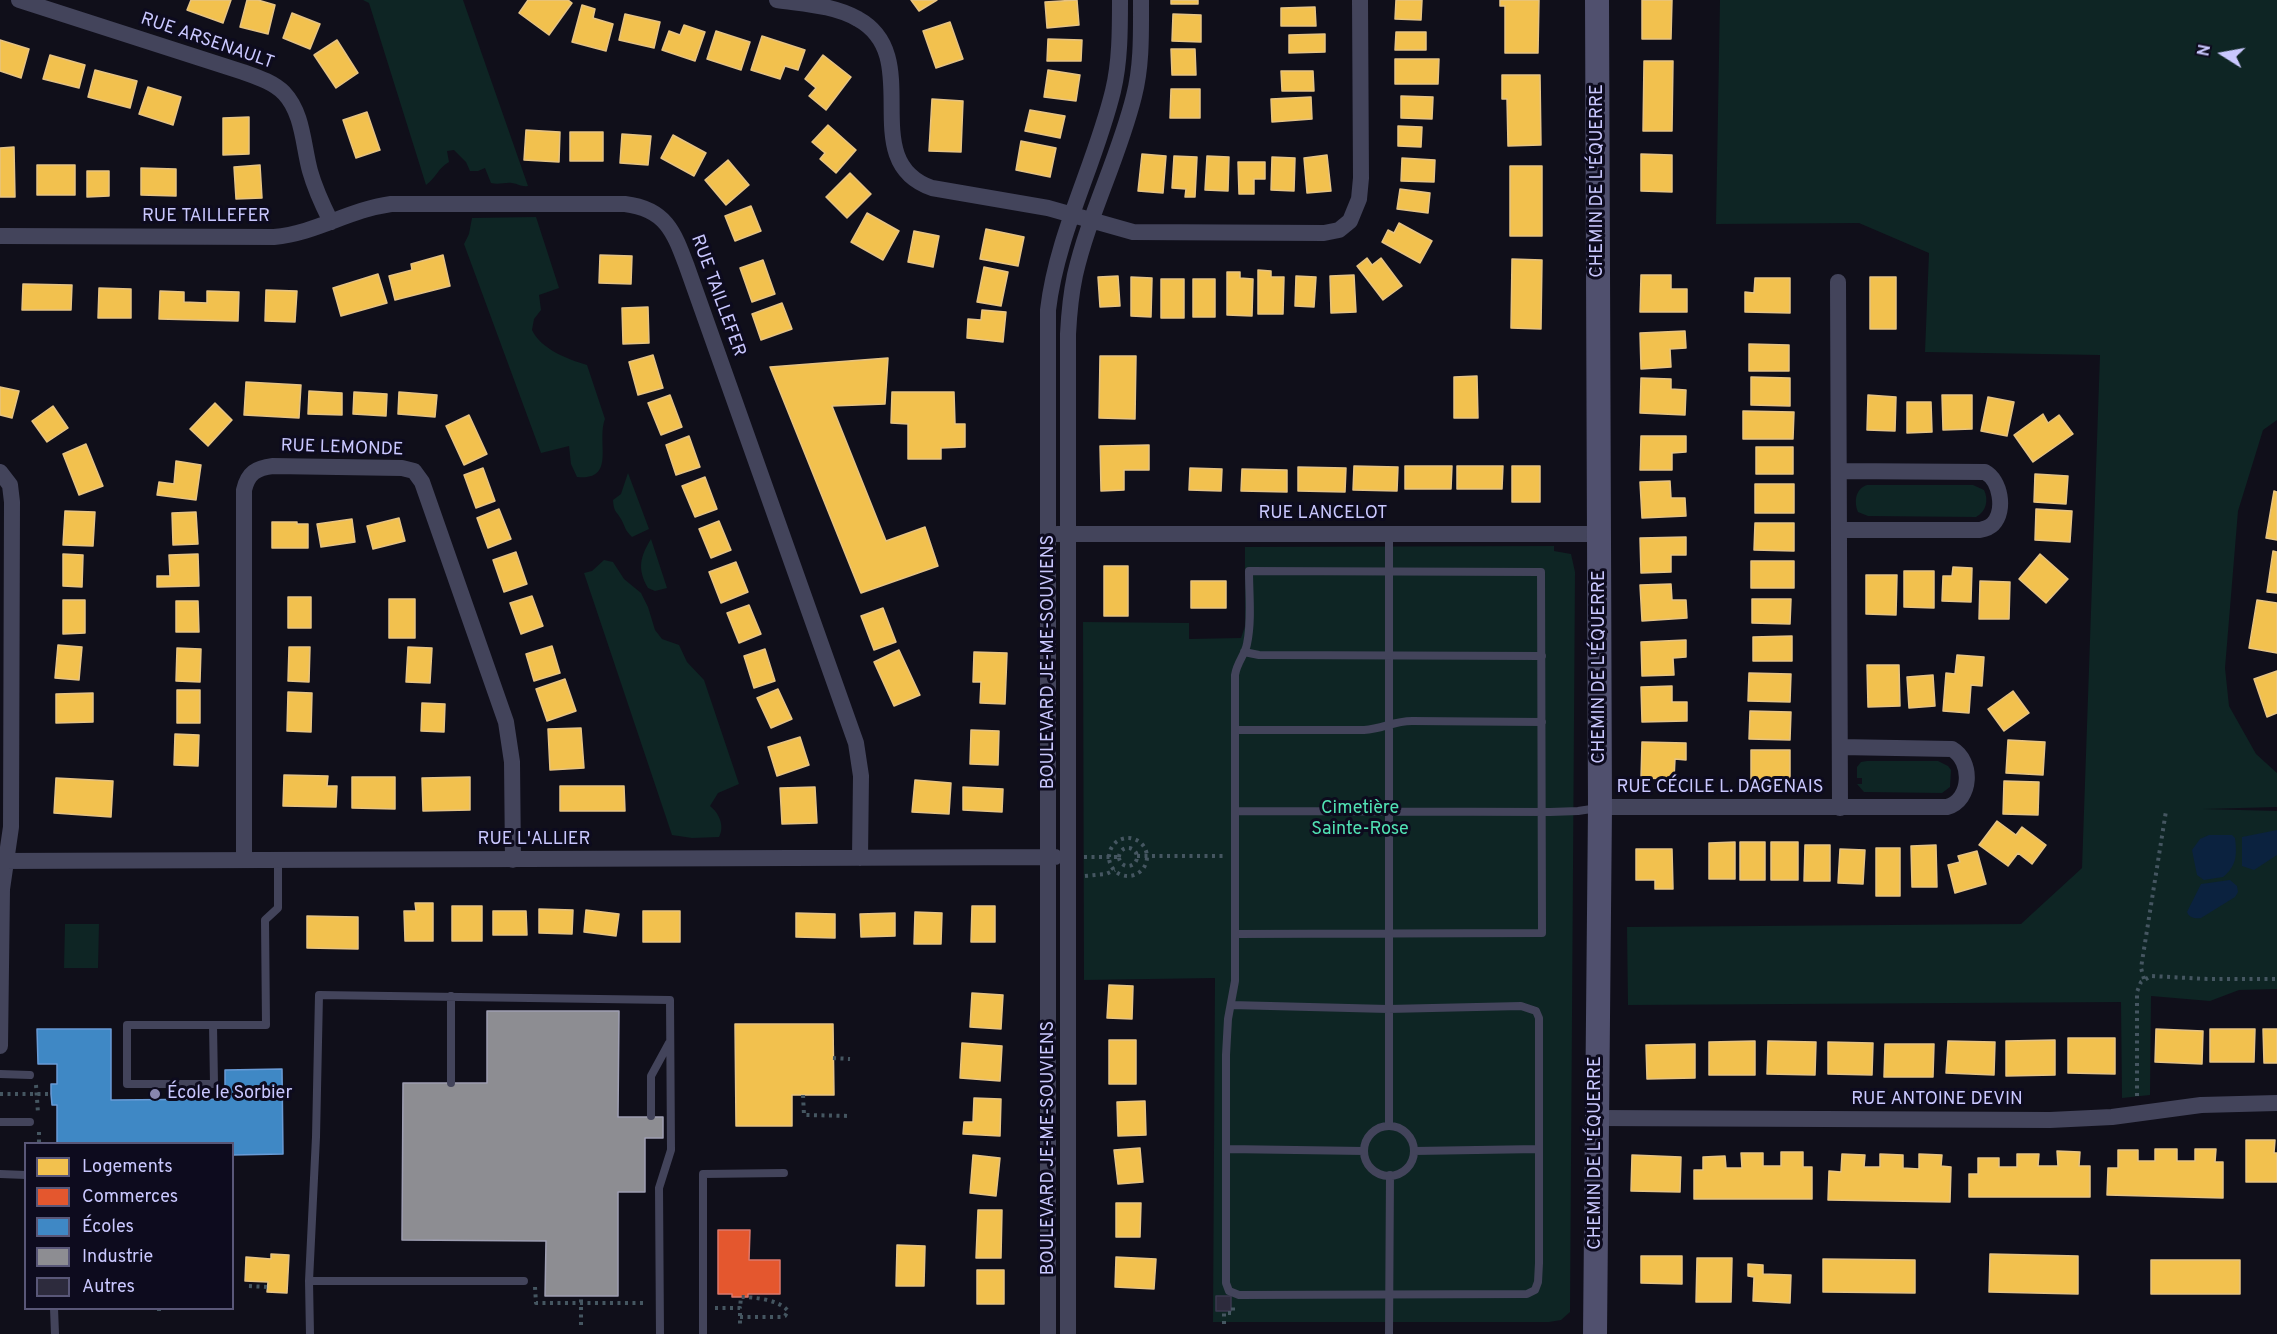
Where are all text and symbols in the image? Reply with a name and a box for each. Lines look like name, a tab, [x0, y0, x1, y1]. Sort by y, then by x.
street label: RUE ARSENAULT	[138, 9, 276, 75]
north arrow	[2193, 24, 2253, 84]
text: N	[2194, 43, 2216, 58]
street label: CHEMIN DE L'ÉQUERRE	[1587, 84, 1609, 278]
street label: RUE TAILLEFER	[142, 206, 270, 228]
street label: RUE TAILLEFER	[685, 232, 749, 360]
street label: RUE LEMONDE	[280, 436, 404, 462]
street label: RUE LANCELOT	[1258, 503, 1388, 525]
street label: BOULEVARD JE-ME-SOUVIENS	[1038, 535, 1060, 789]
street label: CHEMIN DE L'ÉQUERRE	[1589, 570, 1611, 764]
street label: RUE CÉCILE L. DAGENAIS	[1616, 777, 1824, 799]
park label: Cimetière Sainte-Rose	[1311, 798, 1409, 840]
street label: RUE L'ALLIER	[478, 829, 590, 851]
street label: BOULEVARD JE-ME-SOUVIENS	[1038, 1021, 1060, 1275]
street label: CHEMIN DE L'ÉQUERRE	[1585, 1056, 1607, 1250]
place label: École le Sorbier	[167, 1083, 292, 1105]
marker: École le Sorbier	[148, 1087, 162, 1101]
street label: RUE ANTOINE DEVIN	[1851, 1089, 2023, 1111]
legend	[24, 1142, 234, 1310]
text: Logements	[82, 1156, 173, 1179]
text: Commerces	[82, 1186, 178, 1209]
text: Écoles	[82, 1216, 134, 1239]
text: Industrie	[82, 1246, 153, 1269]
text: Autres	[82, 1276, 135, 1299]

